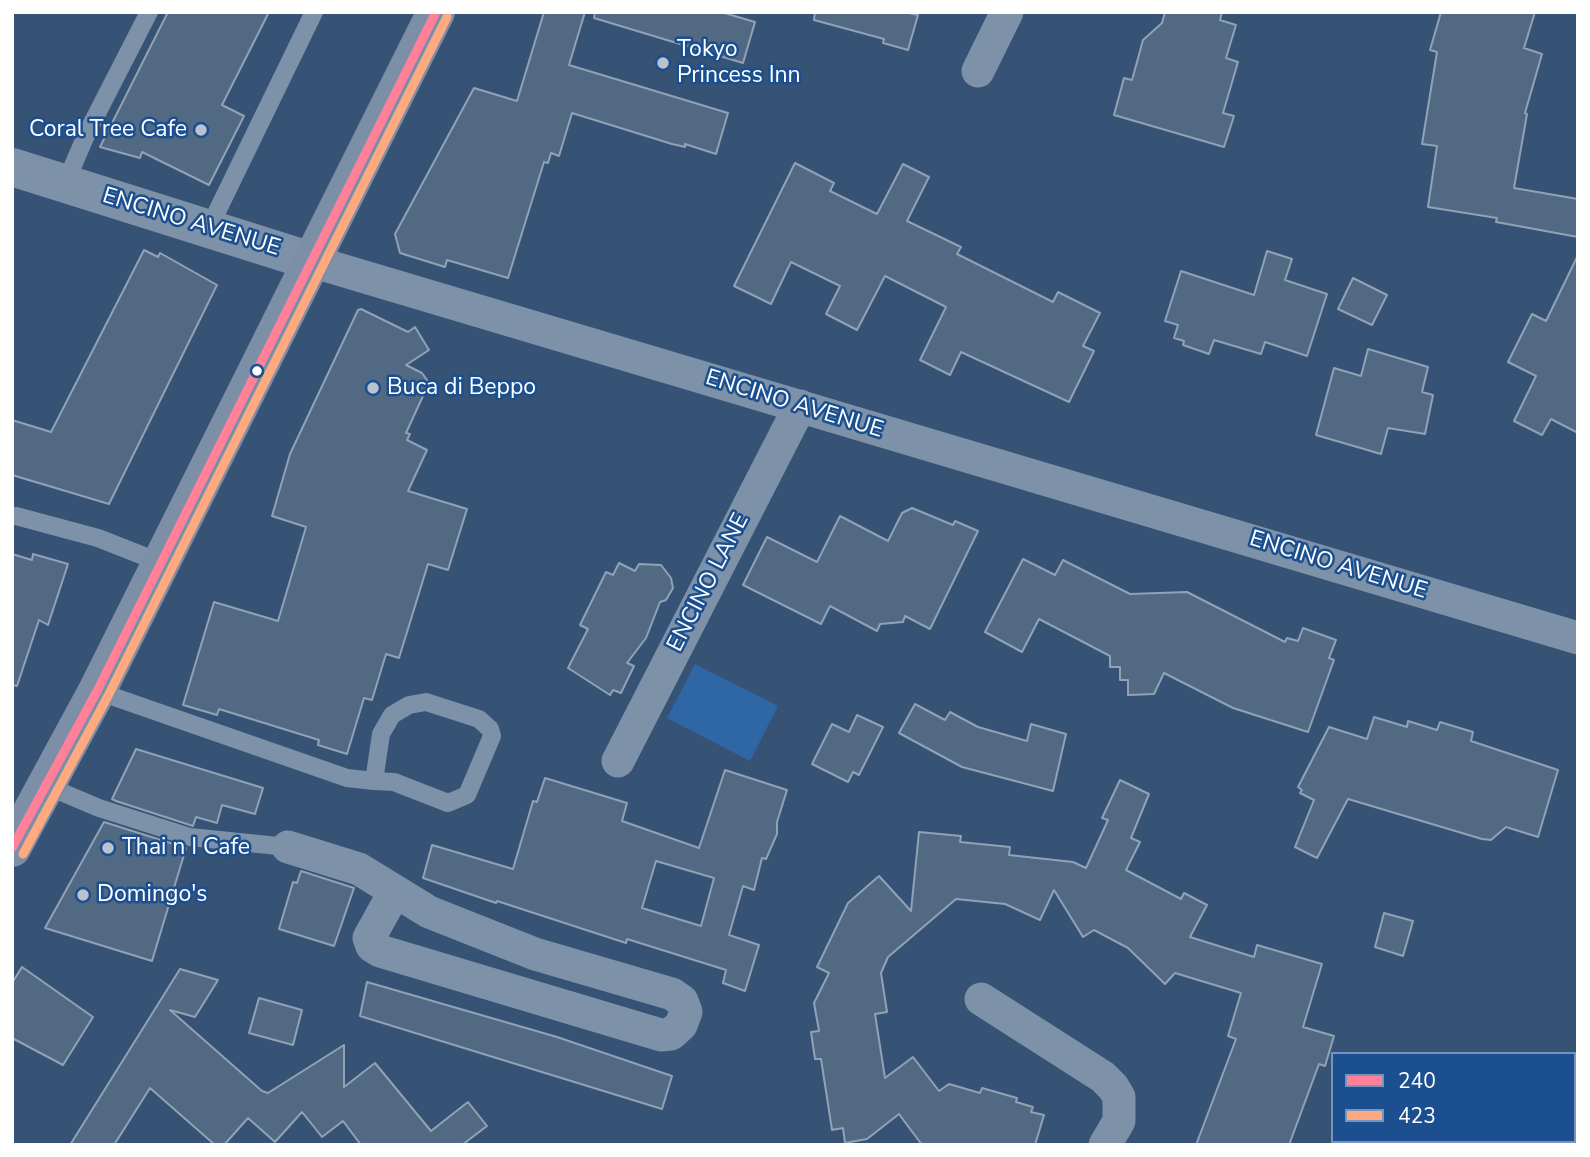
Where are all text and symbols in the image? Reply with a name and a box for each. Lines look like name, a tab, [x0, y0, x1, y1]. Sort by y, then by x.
place label: Tokyo Princess Inn	[677, 36, 801, 90]
marker: Tokyo Princess Inn	[655, 55, 671, 71]
place label: Coral Tree Cafe	[29, 116, 187, 144]
marker: Coral Tree Cafe	[193, 122, 209, 138]
street label: ENCINO AVENUE	[99, 183, 283, 263]
unlabelled marker	[250, 364, 264, 378]
street label: ENCINO AVENUE	[702, 365, 886, 445]
place label: Buca di Beppo	[387, 374, 536, 402]
marker: Buca di Beppo	[365, 380, 381, 396]
street label: ENCINO LANE	[662, 509, 756, 657]
street label: ENCINO AVENUE	[1246, 526, 1430, 606]
place label: Thai n I Cafe	[122, 834, 250, 862]
marker: Thai n I Cafe	[100, 840, 116, 856]
place label: Domingo's	[97, 881, 207, 909]
marker: Domingo's	[75, 887, 91, 903]
legend	[1331, 1052, 1576, 1143]
text: 240	[1398, 1067, 1436, 1095]
text: 423	[1398, 1102, 1436, 1130]

